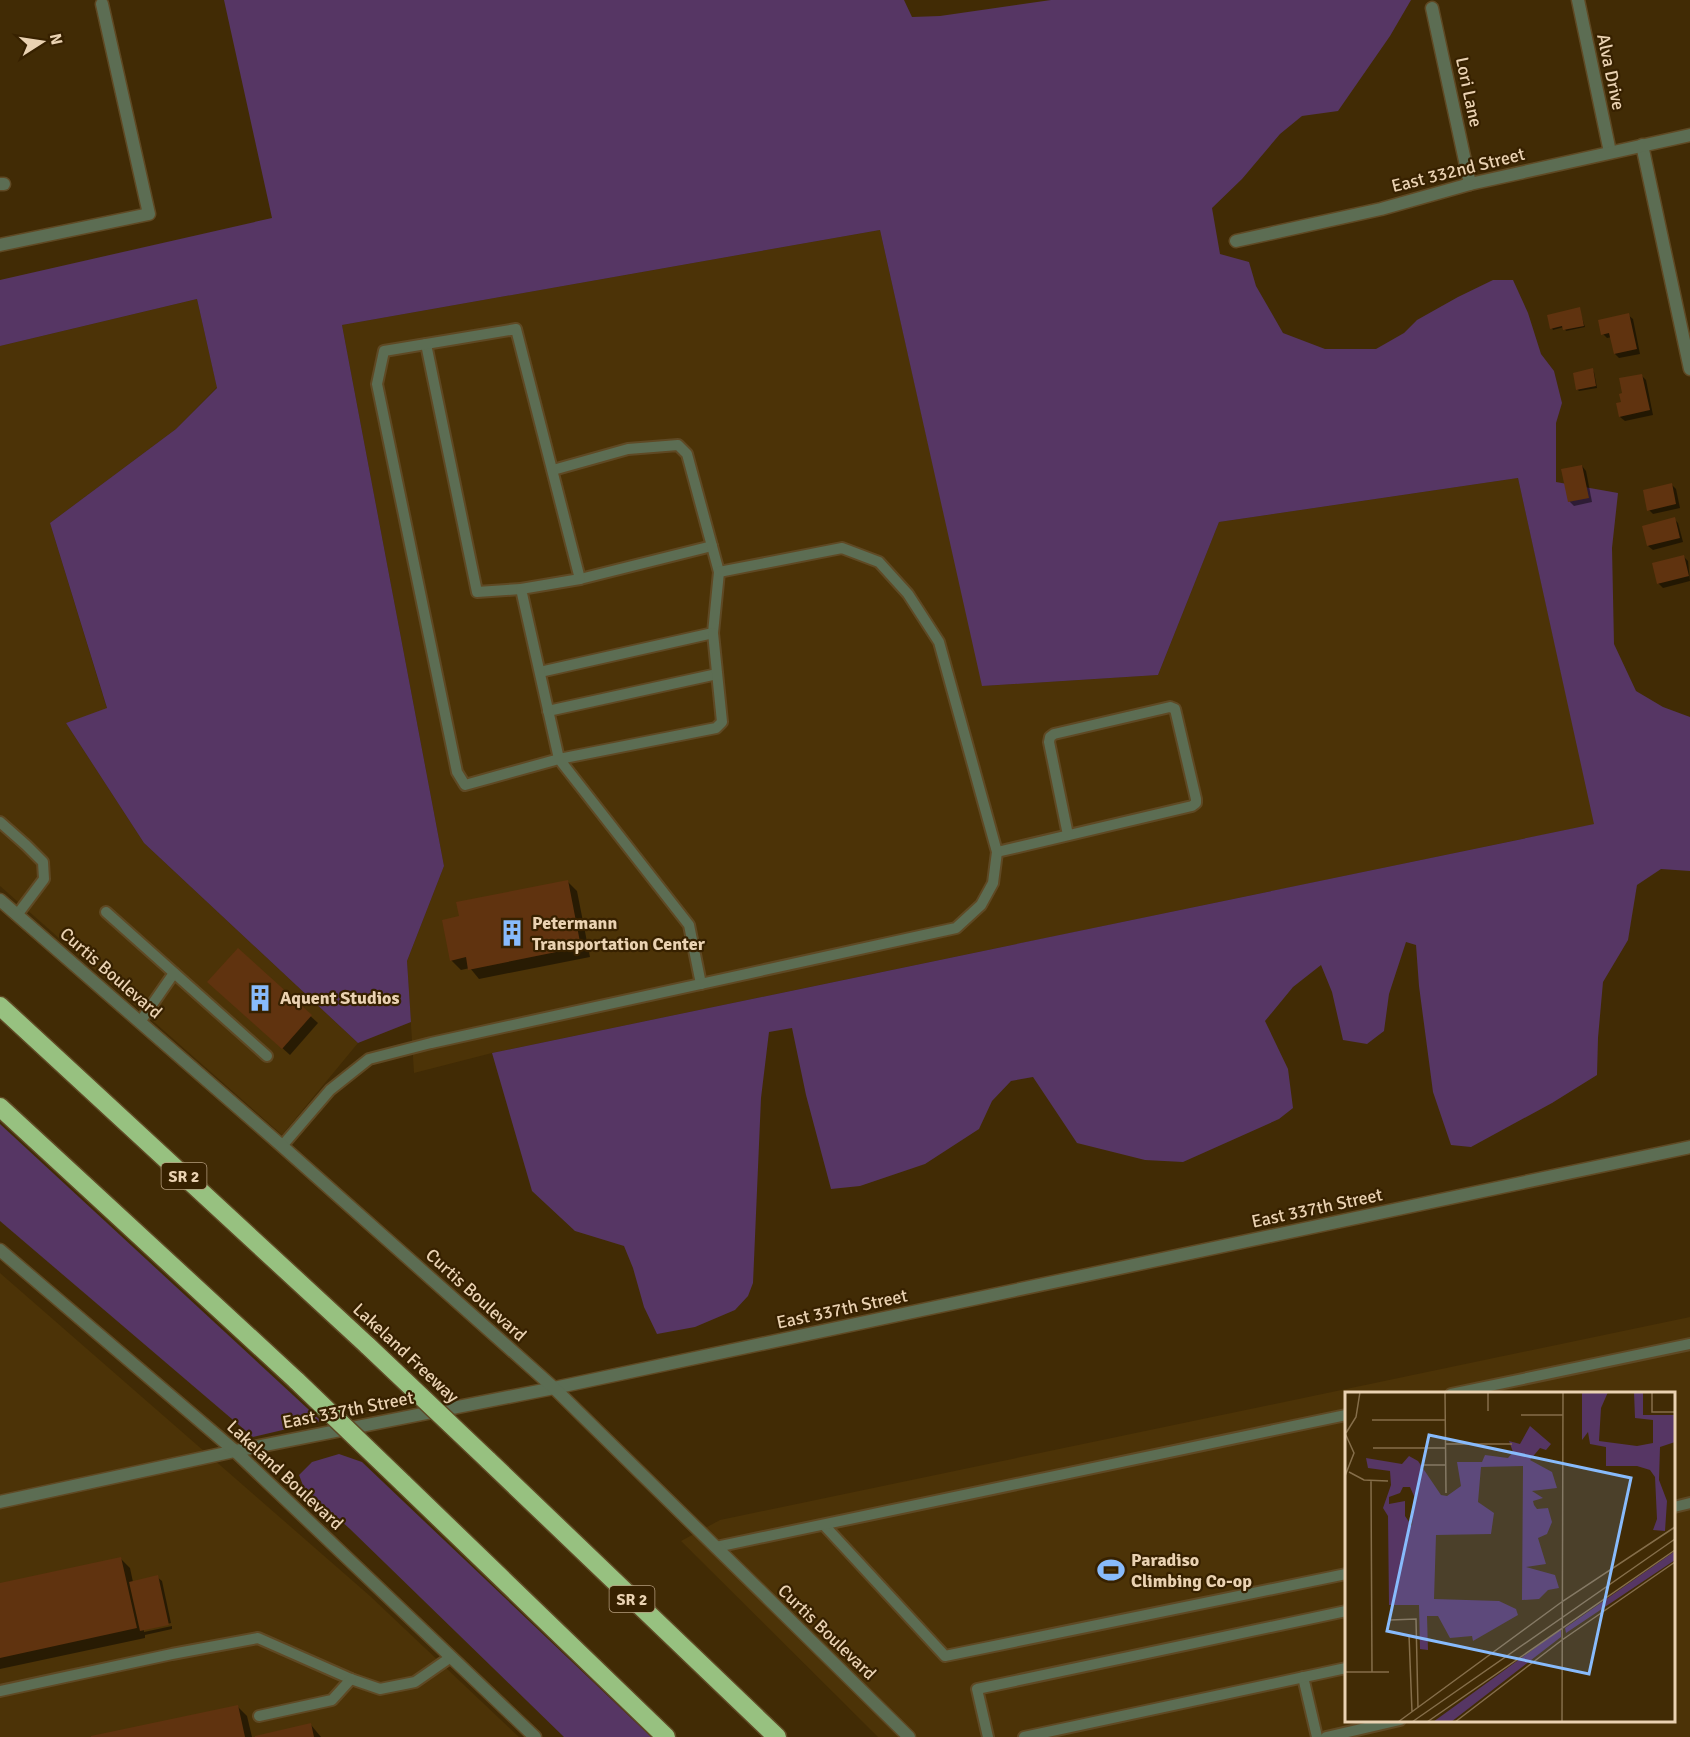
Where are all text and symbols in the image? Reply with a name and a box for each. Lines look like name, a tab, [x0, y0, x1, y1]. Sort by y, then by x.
north arrow	[12, 12, 72, 72]
text: N	[45, 32, 67, 47]
street label: Alva Drive	[1592, 32, 1630, 112]
street label: Lori Lane	[1451, 55, 1487, 129]
street label: East 332nd Street	[1389, 143, 1527, 197]
place label: Petermann Transportation Center	[532, 912, 706, 955]
building icon: Petermann Transportation Center	[497, 918, 527, 948]
street label: Curtis Boulevard	[55, 923, 167, 1023]
building icon: Aquent Studios	[245, 983, 275, 1013]
place label: Aquent Studios	[280, 987, 399, 1009]
road number: SR 2	[162, 1163, 207, 1189]
street label: East 337th Street	[1249, 1183, 1385, 1233]
street label: Curtis Boulevard	[421, 1244, 531, 1346]
street label: East 337th Street	[774, 1284, 910, 1334]
street label: Lakeland Freeway	[348, 1298, 464, 1408]
street label: East 337th Street	[280, 1386, 416, 1434]
inset map	[1345, 1392, 1675, 1722]
street label: Lakeland Boulevard	[222, 1415, 348, 1535]
place label: Paradiso Climbing Co-op	[1131, 1549, 1252, 1592]
sports icon: Paradiso Climbing Co-op	[1096, 1555, 1126, 1585]
street label: Curtis Boulevard	[773, 1580, 881, 1684]
road number: SR 2	[610, 1586, 654, 1612]

